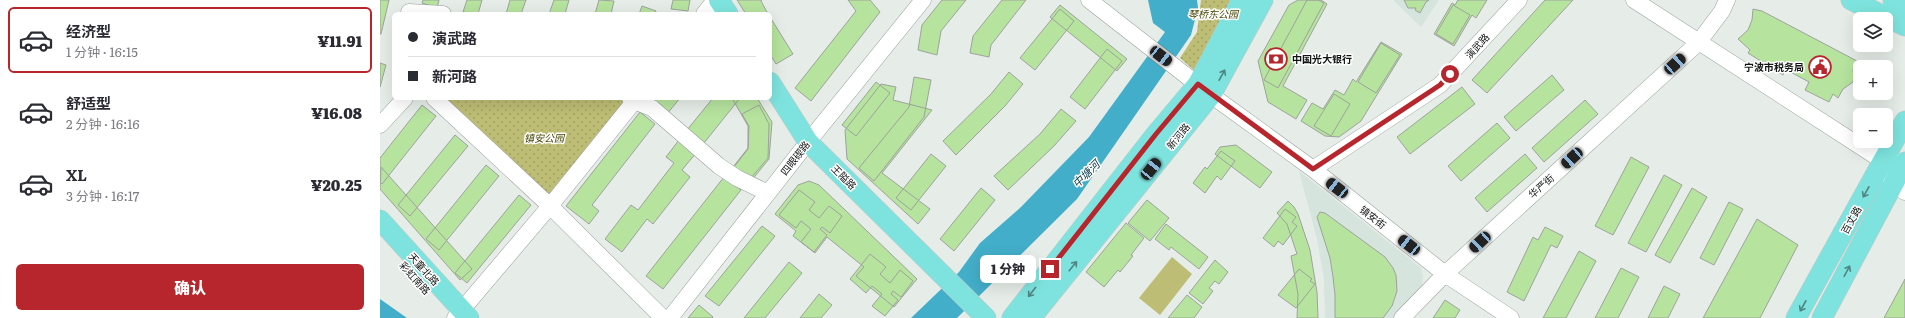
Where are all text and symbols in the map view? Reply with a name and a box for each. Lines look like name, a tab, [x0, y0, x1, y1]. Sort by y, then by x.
park label: 琴桥东公园	[1188, 6, 1240, 21]
map controls	[1853, 12, 1893, 148]
button: layers	[1853, 12, 1893, 52]
text: 经济型	[66, 19, 111, 42]
icon: car	[18, 22, 54, 58]
text: 演武路	[432, 26, 477, 49]
text: ¥11.91	[318, 29, 362, 52]
street label: 演武路	[1461, 30, 1492, 62]
text: 1 分钟 · 16:15	[66, 42, 138, 61]
car	[1148, 44, 1174, 68]
bank icon: 中国光大银行	[1263, 46, 1289, 72]
place label: 中国光大银行	[1292, 51, 1352, 66]
car	[1662, 52, 1688, 76]
public building icon: 宁波市税务局	[1807, 54, 1833, 80]
place label: 宁波市税务局	[1744, 59, 1804, 74]
button: +	[1853, 60, 1893, 100]
text: 新河路	[432, 64, 477, 87]
route start	[1441, 65, 1459, 83]
one-way arrow	[1219, 69, 1226, 81]
text: 舒适型	[66, 91, 111, 114]
icon: car	[18, 94, 54, 130]
text: ¥16.08	[311, 101, 362, 124]
button: −	[1853, 108, 1893, 148]
text: 2 分钟 · 16:16	[66, 114, 140, 133]
street label: 新河路	[1162, 119, 1193, 152]
park label: 镇安公园	[524, 130, 566, 145]
street label: 四眼碶路	[776, 137, 813, 178]
car	[1559, 146, 1585, 170]
water label: 中塘河	[1068, 155, 1104, 191]
car	[1139, 156, 1163, 182]
street label: 王隘路	[828, 161, 860, 193]
text: XL	[66, 163, 87, 186]
icon: car	[18, 166, 54, 202]
street label: 华严街	[1524, 170, 1557, 201]
text: ¥20.25	[311, 173, 362, 196]
car	[1324, 176, 1350, 200]
text: 3 分钟 · 16:17	[66, 186, 139, 205]
one-way arrow	[1862, 186, 1869, 198]
street label: 镇安街	[1357, 201, 1390, 232]
street label: 百丈路	[1837, 203, 1864, 237]
car	[1467, 229, 1493, 255]
car	[1396, 233, 1422, 257]
street label: 天童北路	[405, 249, 443, 289]
callout: 1 分钟	[980, 255, 1036, 283]
street label: 彩虹南路	[396, 258, 434, 298]
text: 1 分钟	[991, 259, 1025, 278]
route end	[1041, 260, 1059, 278]
one-way arrow	[1069, 260, 1078, 271]
button: 确认	[16, 264, 364, 310]
one-way arrow	[1843, 265, 1851, 277]
one-way arrow	[1028, 287, 1036, 298]
one-way arrow	[1799, 300, 1806, 312]

